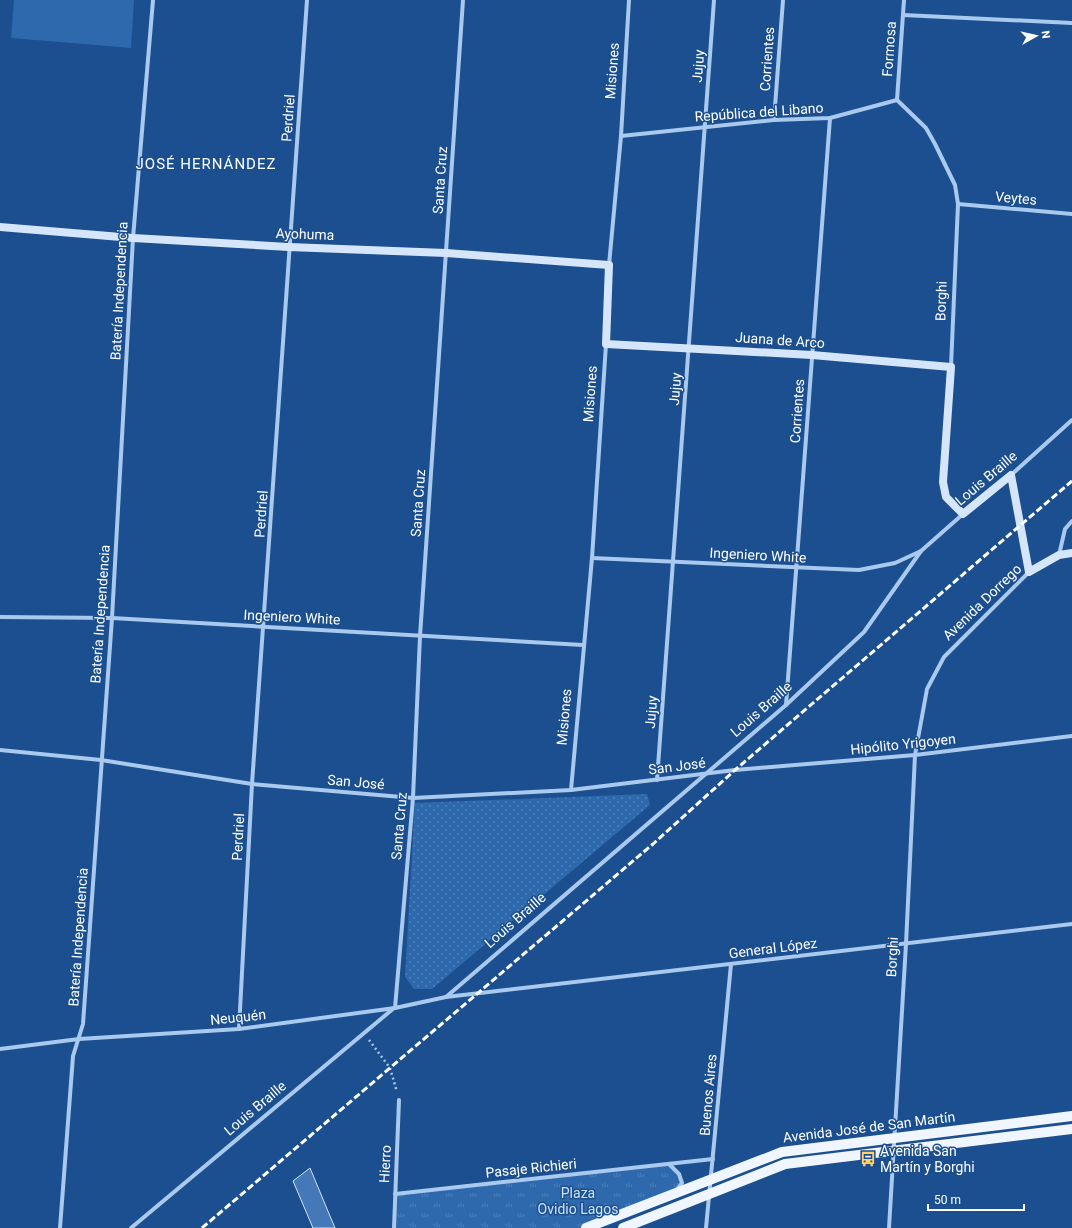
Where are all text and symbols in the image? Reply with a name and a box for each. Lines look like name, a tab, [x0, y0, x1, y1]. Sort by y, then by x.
north arrow	[1016, 16, 1056, 56]
street label: Formosa	[879, 21, 899, 77]
street label: Corrientes	[757, 26, 777, 92]
text: N	[1038, 30, 1052, 40]
street label: Misiones	[602, 42, 622, 100]
street label: Jujuy	[689, 49, 707, 83]
street label: Perdriel	[278, 94, 298, 142]
street label: República del Libano	[694, 100, 824, 124]
street label: Santa Cruz	[430, 146, 450, 214]
district label: JOSÉ HERNÁNDEZ	[136, 155, 276, 173]
street label: Veytes	[994, 188, 1038, 208]
street label: Batería Independencia	[107, 221, 131, 361]
street label: Ayohuma	[275, 225, 335, 243]
street label: Borghi	[932, 281, 950, 321]
street label: Juana de Arco	[735, 329, 825, 351]
street label: Misiones	[580, 365, 600, 423]
street label: Jujuy	[666, 372, 684, 406]
street label: Corrientes	[787, 378, 807, 444]
street label: Louis Braille	[952, 448, 1020, 508]
street label: Santa Cruz	[408, 469, 428, 537]
street label: Perdriel	[251, 490, 271, 538]
street label: Batería Independencia	[87, 544, 113, 684]
street label: Ingeniero White	[709, 544, 807, 566]
street label: Avenida Dorrego	[939, 561, 1025, 643]
street label: Ingeniero White	[243, 606, 341, 628]
street label: Louis Braille	[727, 678, 795, 740]
street label: Misiones	[554, 688, 574, 746]
street label: Jujuy	[642, 695, 660, 729]
street label: Hipólito Yrigoyen	[850, 731, 956, 757]
street label: San José	[647, 755, 707, 777]
street label: San José	[327, 772, 385, 792]
street label: Santa Cruz	[388, 791, 410, 860]
street label: Perdriel	[229, 813, 247, 861]
street label: Batería Independencia	[65, 867, 91, 1007]
street label: Louis Braille	[481, 889, 549, 951]
street label: General López	[728, 935, 818, 961]
street label: Borghi	[883, 936, 901, 978]
street label: Neuquén	[209, 1006, 267, 1028]
street label: Buenos Aires	[696, 1053, 720, 1137]
street label: Louis Braille	[221, 1078, 289, 1138]
street label: Avenida José de San Martín	[782, 1108, 956, 1146]
place label: Avenida San Martín y Borghi	[880, 1143, 975, 1175]
street label: Hierro	[376, 1145, 394, 1183]
bus stop icon: Avenida San Martín y Borghi	[859, 1150, 877, 1168]
street label: Pasaje Richieri	[485, 1155, 577, 1181]
park label: Plaza Ovidio Lagos	[538, 1185, 618, 1217]
scale bar	[928, 1186, 1024, 1212]
text: 50 m	[934, 1193, 961, 1207]

